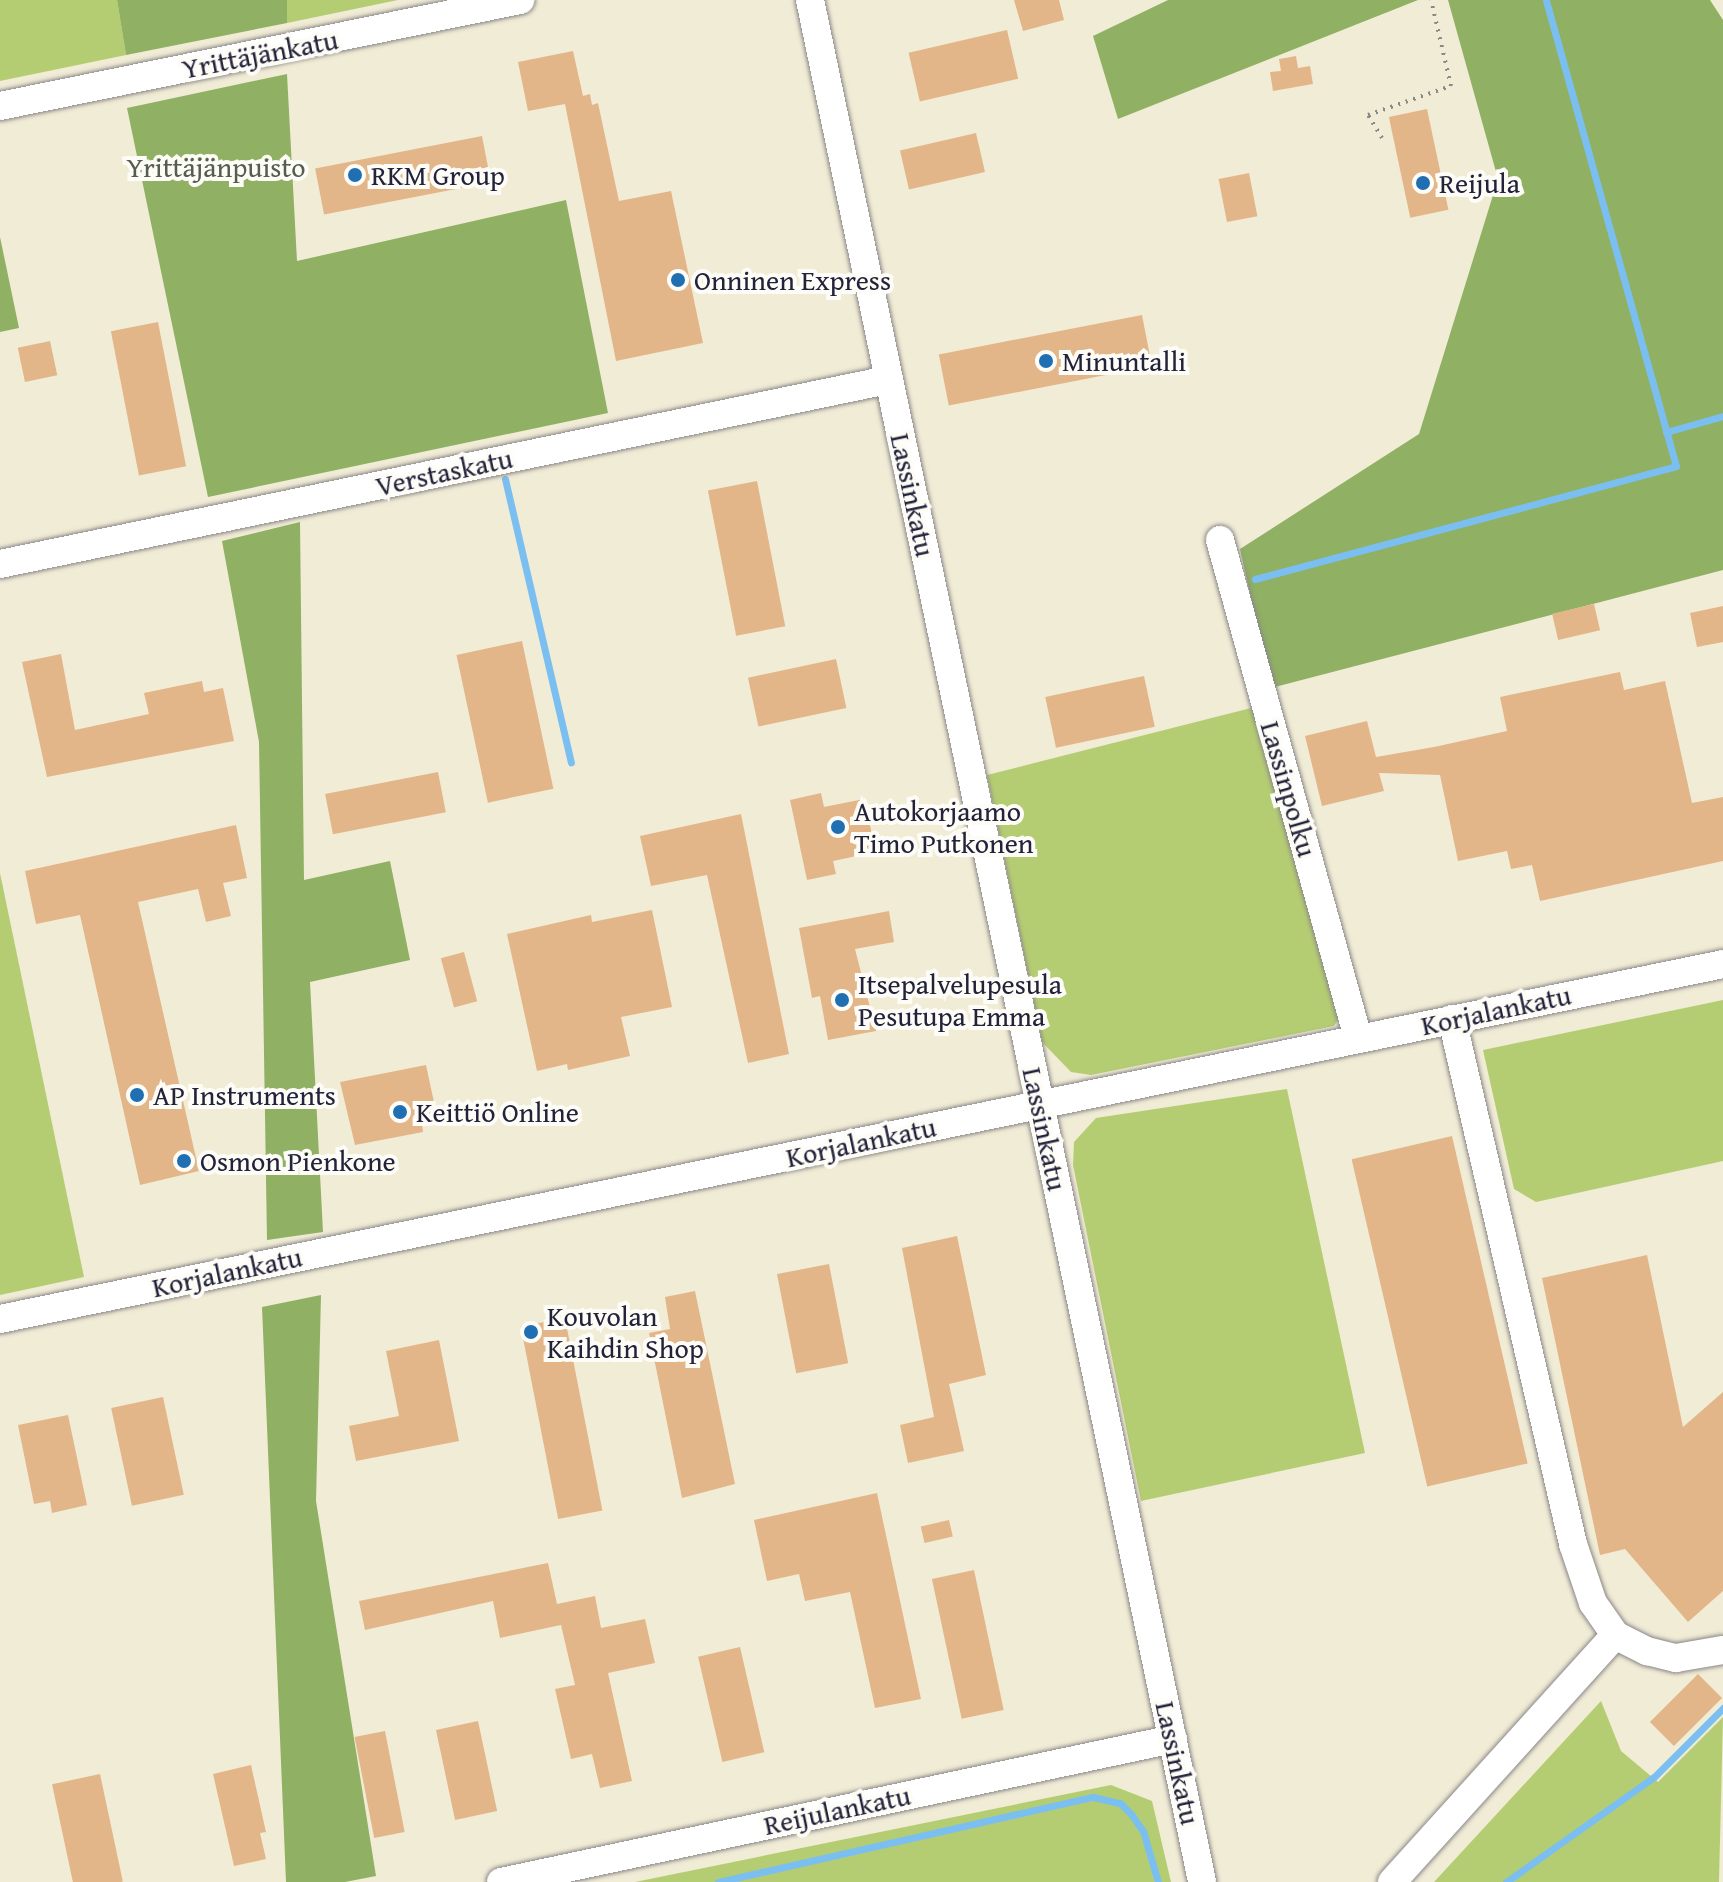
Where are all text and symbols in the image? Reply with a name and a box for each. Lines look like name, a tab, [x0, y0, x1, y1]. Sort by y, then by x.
street label: Yrittäjänkatu	[179, 22, 341, 86]
park label: Yrittäjänpuisto	[126, 150, 306, 184]
place label: RKM Group	[371, 158, 505, 192]
marker: RKM Group	[346, 166, 364, 184]
place label: Reijula	[1439, 166, 1520, 200]
marker: Reijula	[1414, 174, 1432, 192]
place label: Onninen Express	[694, 263, 891, 297]
marker: Onninen Express	[669, 271, 687, 289]
place label: Minuntalli	[1062, 344, 1186, 378]
marker: Minuntalli	[1037, 352, 1055, 370]
street label: Lassinkatu	[884, 430, 942, 560]
street label: Verstaskatu	[372, 441, 516, 503]
street label: Lassinpolku	[1254, 717, 1324, 861]
place label: Autokorjaamo Timo Putkonen	[854, 794, 1033, 860]
marker: Autokorjaamo Timo Putkonen	[829, 818, 847, 836]
place label: Itsepalvelupesula Pesutupa Emma	[858, 967, 1062, 1033]
street label: Korjalankatu	[1418, 978, 1574, 1042]
marker: Itsepalvelupesula Pesutupa Emma	[833, 991, 851, 1009]
street label: Lassinkatu	[1016, 1064, 1074, 1194]
place label: AP Instruments	[153, 1078, 336, 1112]
marker: AP Instruments	[128, 1086, 146, 1104]
place label: Keittiö Online	[416, 1095, 579, 1129]
marker: Keittiö Online	[391, 1103, 409, 1121]
street label: Korjalankatu	[783, 1110, 939, 1174]
place label: Osmon Pienkone	[200, 1144, 396, 1178]
marker: Osmon Pienkone	[175, 1152, 193, 1170]
street label: Korjalankatu	[149, 1240, 305, 1304]
place label: Kouvolan Kaihdin Shop	[547, 1299, 704, 1365]
marker: Kouvolan Kaihdin Shop	[522, 1323, 540, 1341]
street label: Lassinkatu	[1149, 1698, 1207, 1828]
street label: Reijulankatu	[761, 1778, 913, 1842]

